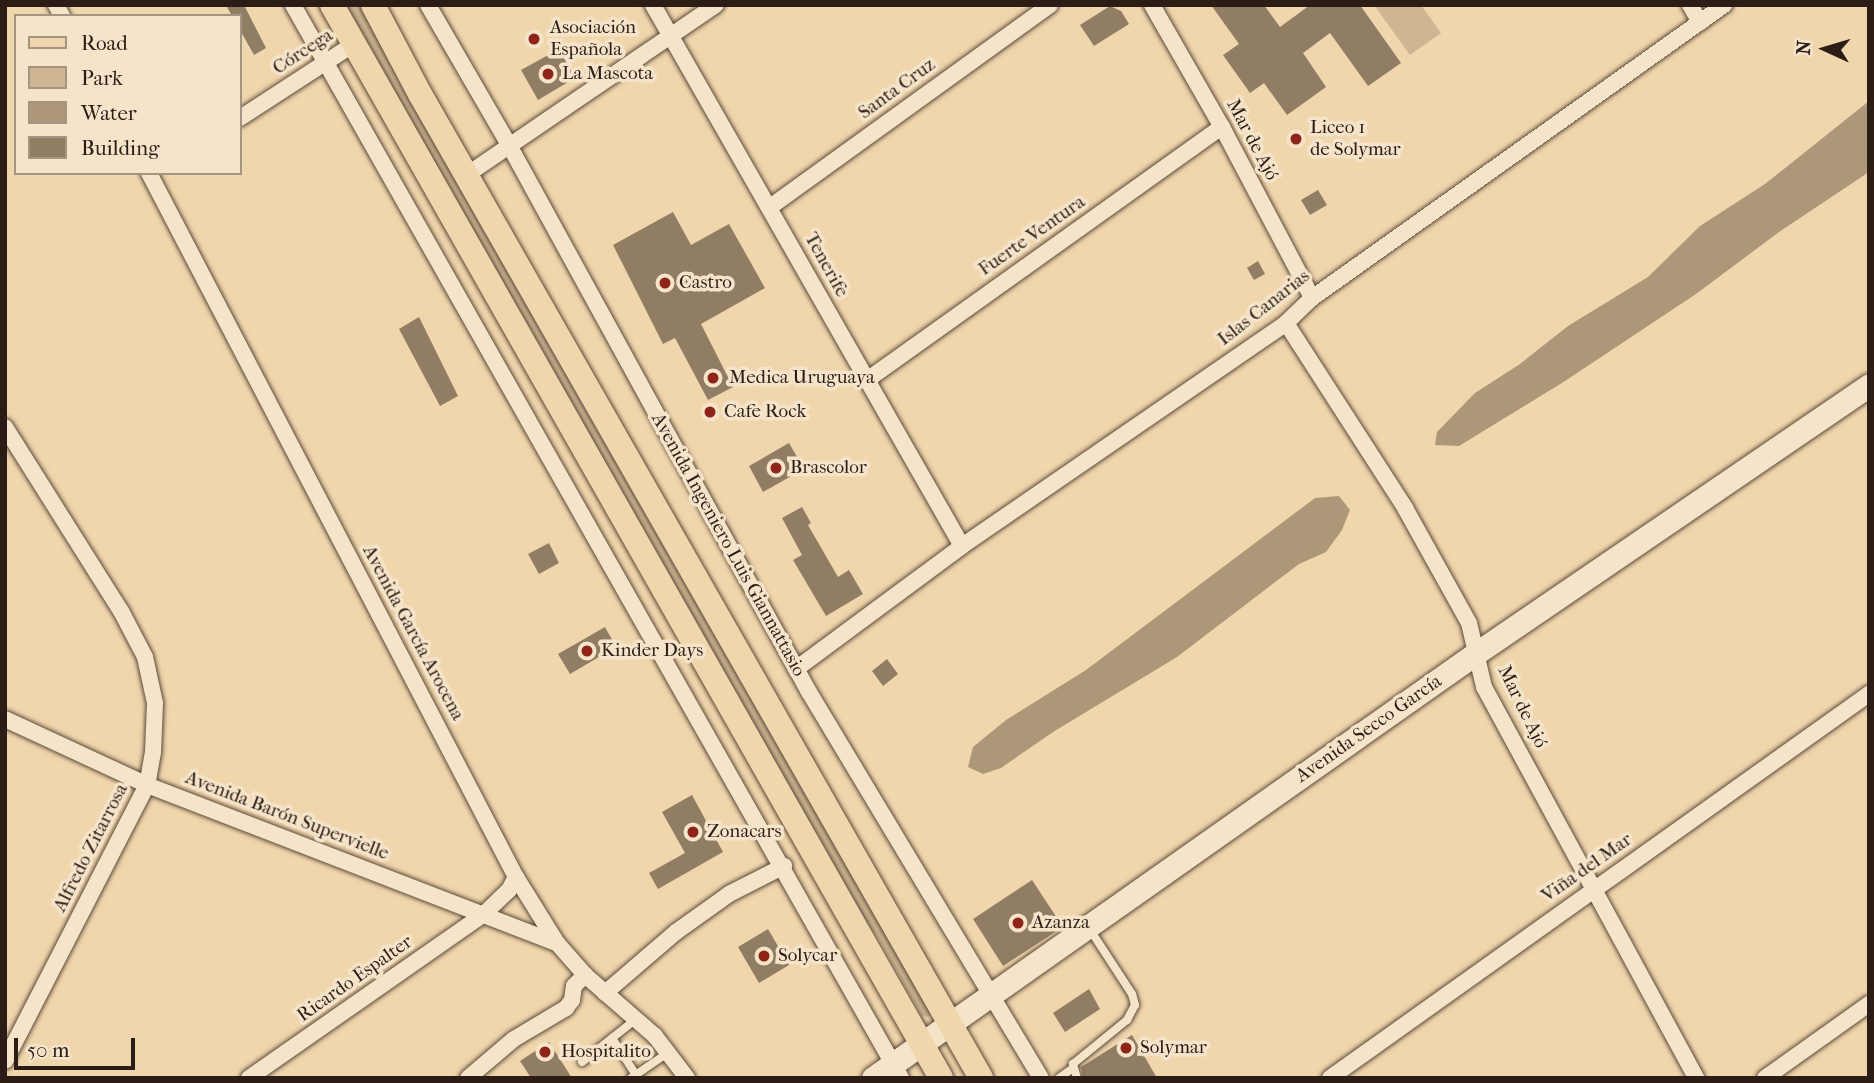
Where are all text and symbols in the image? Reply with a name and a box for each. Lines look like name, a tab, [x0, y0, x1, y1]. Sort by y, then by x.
legend	[14, 14, 242, 175]
north arrow	[1790, 14, 1860, 84]
place label: Asociación Española	[550, 17, 636, 61]
street label: Córcega	[269, 24, 337, 80]
marker: Asociación Española	[524, 29, 544, 49]
text: Road	[81, 31, 128, 55]
text: N	[1793, 40, 1816, 56]
street label: Santa Cruz	[854, 54, 940, 124]
place label: La Mascota	[562, 63, 653, 85]
text: Park	[81, 66, 123, 90]
marker: La Mascota	[540, 66, 556, 82]
street label: Mar de Ajó	[1221, 95, 1283, 185]
text: Water	[81, 101, 137, 125]
place label: Liceo 1 de Solymar	[1310, 117, 1401, 161]
marker: Liceo 1 de Solymar	[1288, 131, 1304, 147]
text: Building	[81, 136, 159, 160]
street label: Fuerte Ventura	[974, 191, 1090, 281]
street label: Tenerife	[799, 229, 853, 301]
street label: Islas Canarias	[1213, 265, 1315, 351]
place label: Castro	[679, 272, 732, 294]
marker: Castro	[657, 275, 673, 291]
place label: Medica Uruguaya	[729, 367, 875, 389]
marker: Medica Uruguaya	[703, 368, 723, 388]
place label: Cafe Rock	[724, 401, 806, 423]
marker: Cafe Rock	[702, 404, 718, 420]
street label: Avenida Ingeniero Luis Giannattasio	[646, 409, 810, 681]
place label: Brascolor	[790, 457, 867, 479]
marker: Brascolor	[768, 460, 784, 476]
street label: Avenida García Arocena	[357, 542, 469, 724]
place label: Kinder Days	[601, 640, 703, 662]
marker: Kinder Days	[579, 643, 595, 659]
street label: Mar de Ajó	[1492, 662, 1552, 752]
street label: Avenida Secco García	[1292, 670, 1446, 788]
street label: Avenida Barón Supervielle	[182, 767, 392, 865]
street label: Alfredo Zitarrosa	[49, 780, 133, 916]
place label: Zonacars	[707, 821, 781, 843]
marker: Zonacars	[685, 824, 701, 840]
street label: Viña del Mar	[1537, 829, 1637, 907]
place label: Azanza	[1032, 912, 1090, 934]
marker: Azanza	[1010, 915, 1026, 931]
street label: Ricardo Espalter	[293, 931, 417, 1027]
place label: Solycar	[778, 945, 837, 967]
marker: Solycar	[756, 948, 772, 964]
scale bar	[18, 1024, 138, 1068]
place label: Solymar	[1140, 1037, 1207, 1059]
text: 50 m	[27, 1038, 70, 1062]
marker: Solymar	[1118, 1040, 1134, 1056]
place label: Hospitalito	[561, 1041, 651, 1063]
marker: Hospitalito	[535, 1042, 555, 1062]

